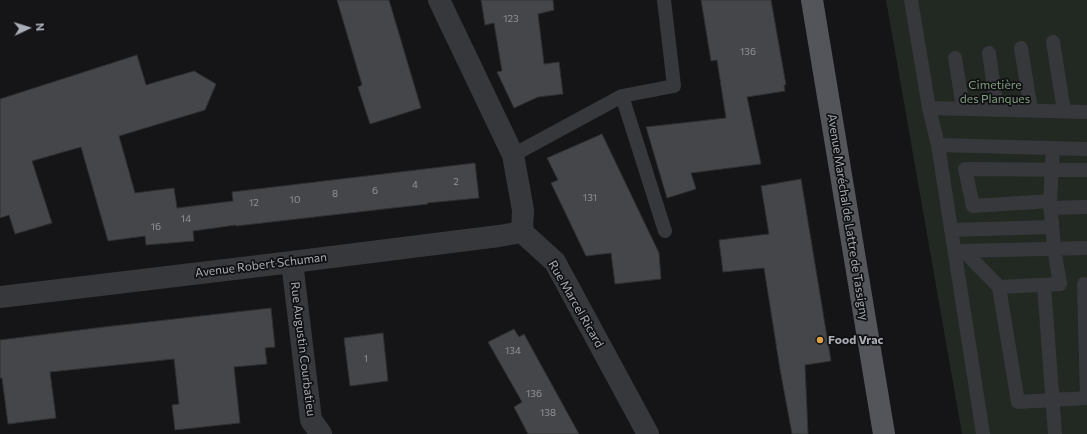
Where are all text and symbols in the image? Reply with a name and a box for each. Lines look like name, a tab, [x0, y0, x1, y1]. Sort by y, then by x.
north arrow	[8, 8, 48, 48]
house number: 123	[503, 13, 519, 25]
text: N	[34, 23, 47, 32]
house number: 136	[740, 46, 756, 58]
park label: Cimetière des Planques	[960, 78, 1030, 106]
street label: Avenue Maréchal de Lattre de Tassigny	[825, 113, 871, 321]
house number: 2	[453, 176, 459, 188]
house number: 4	[412, 179, 418, 191]
house number: 6	[372, 185, 378, 197]
house number: 8	[332, 188, 338, 200]
house number: 131	[583, 192, 597, 204]
house number: 10	[290, 194, 300, 206]
house number: 12	[249, 197, 259, 209]
house number: 14	[181, 213, 191, 225]
house number: 16	[151, 221, 161, 233]
street label: Avenue Robert Schuman	[194, 250, 328, 280]
street label: Rue Marcel Ricard	[545, 258, 607, 350]
street label: Rue Augustin Courbatieu	[288, 281, 318, 417]
place label: Food Vrac	[828, 333, 883, 347]
marker: Food Vrac	[815, 335, 825, 345]
house number: 134	[505, 345, 521, 357]
house number: 1	[364, 353, 368, 365]
house number: 136	[526, 388, 542, 400]
house number: 138	[540, 407, 556, 419]

